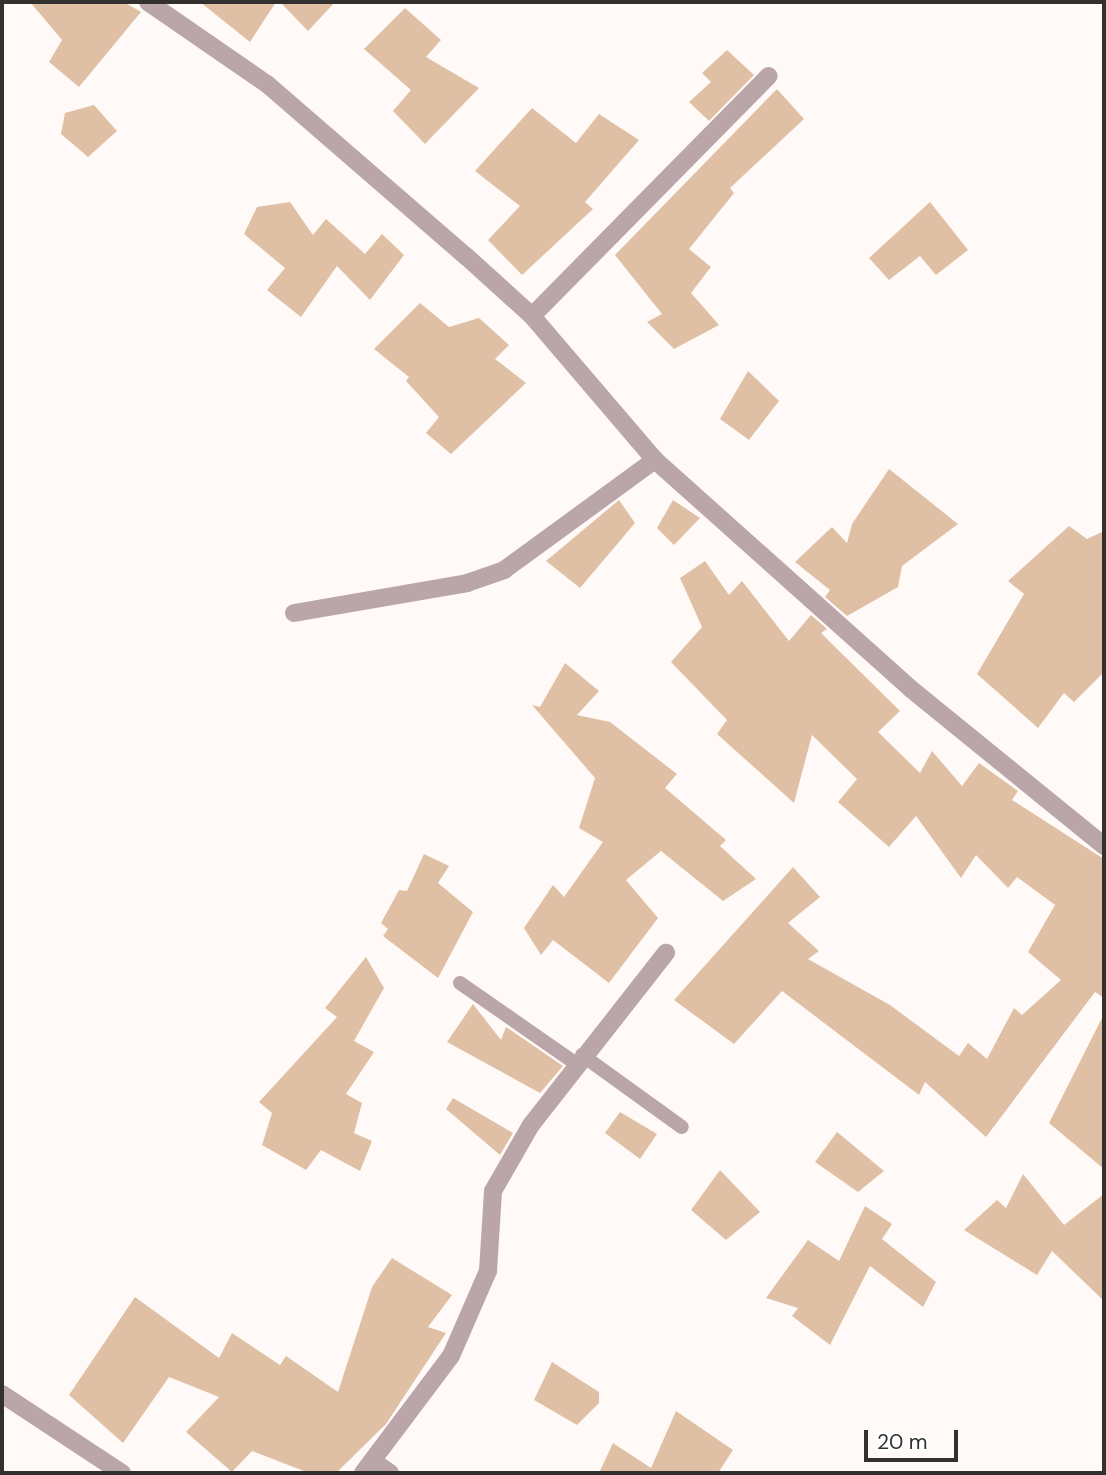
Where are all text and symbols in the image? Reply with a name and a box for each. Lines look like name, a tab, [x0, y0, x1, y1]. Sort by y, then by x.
scale bar	[868, 1416, 962, 1460]
text: 20 m	[877, 1428, 928, 1456]

